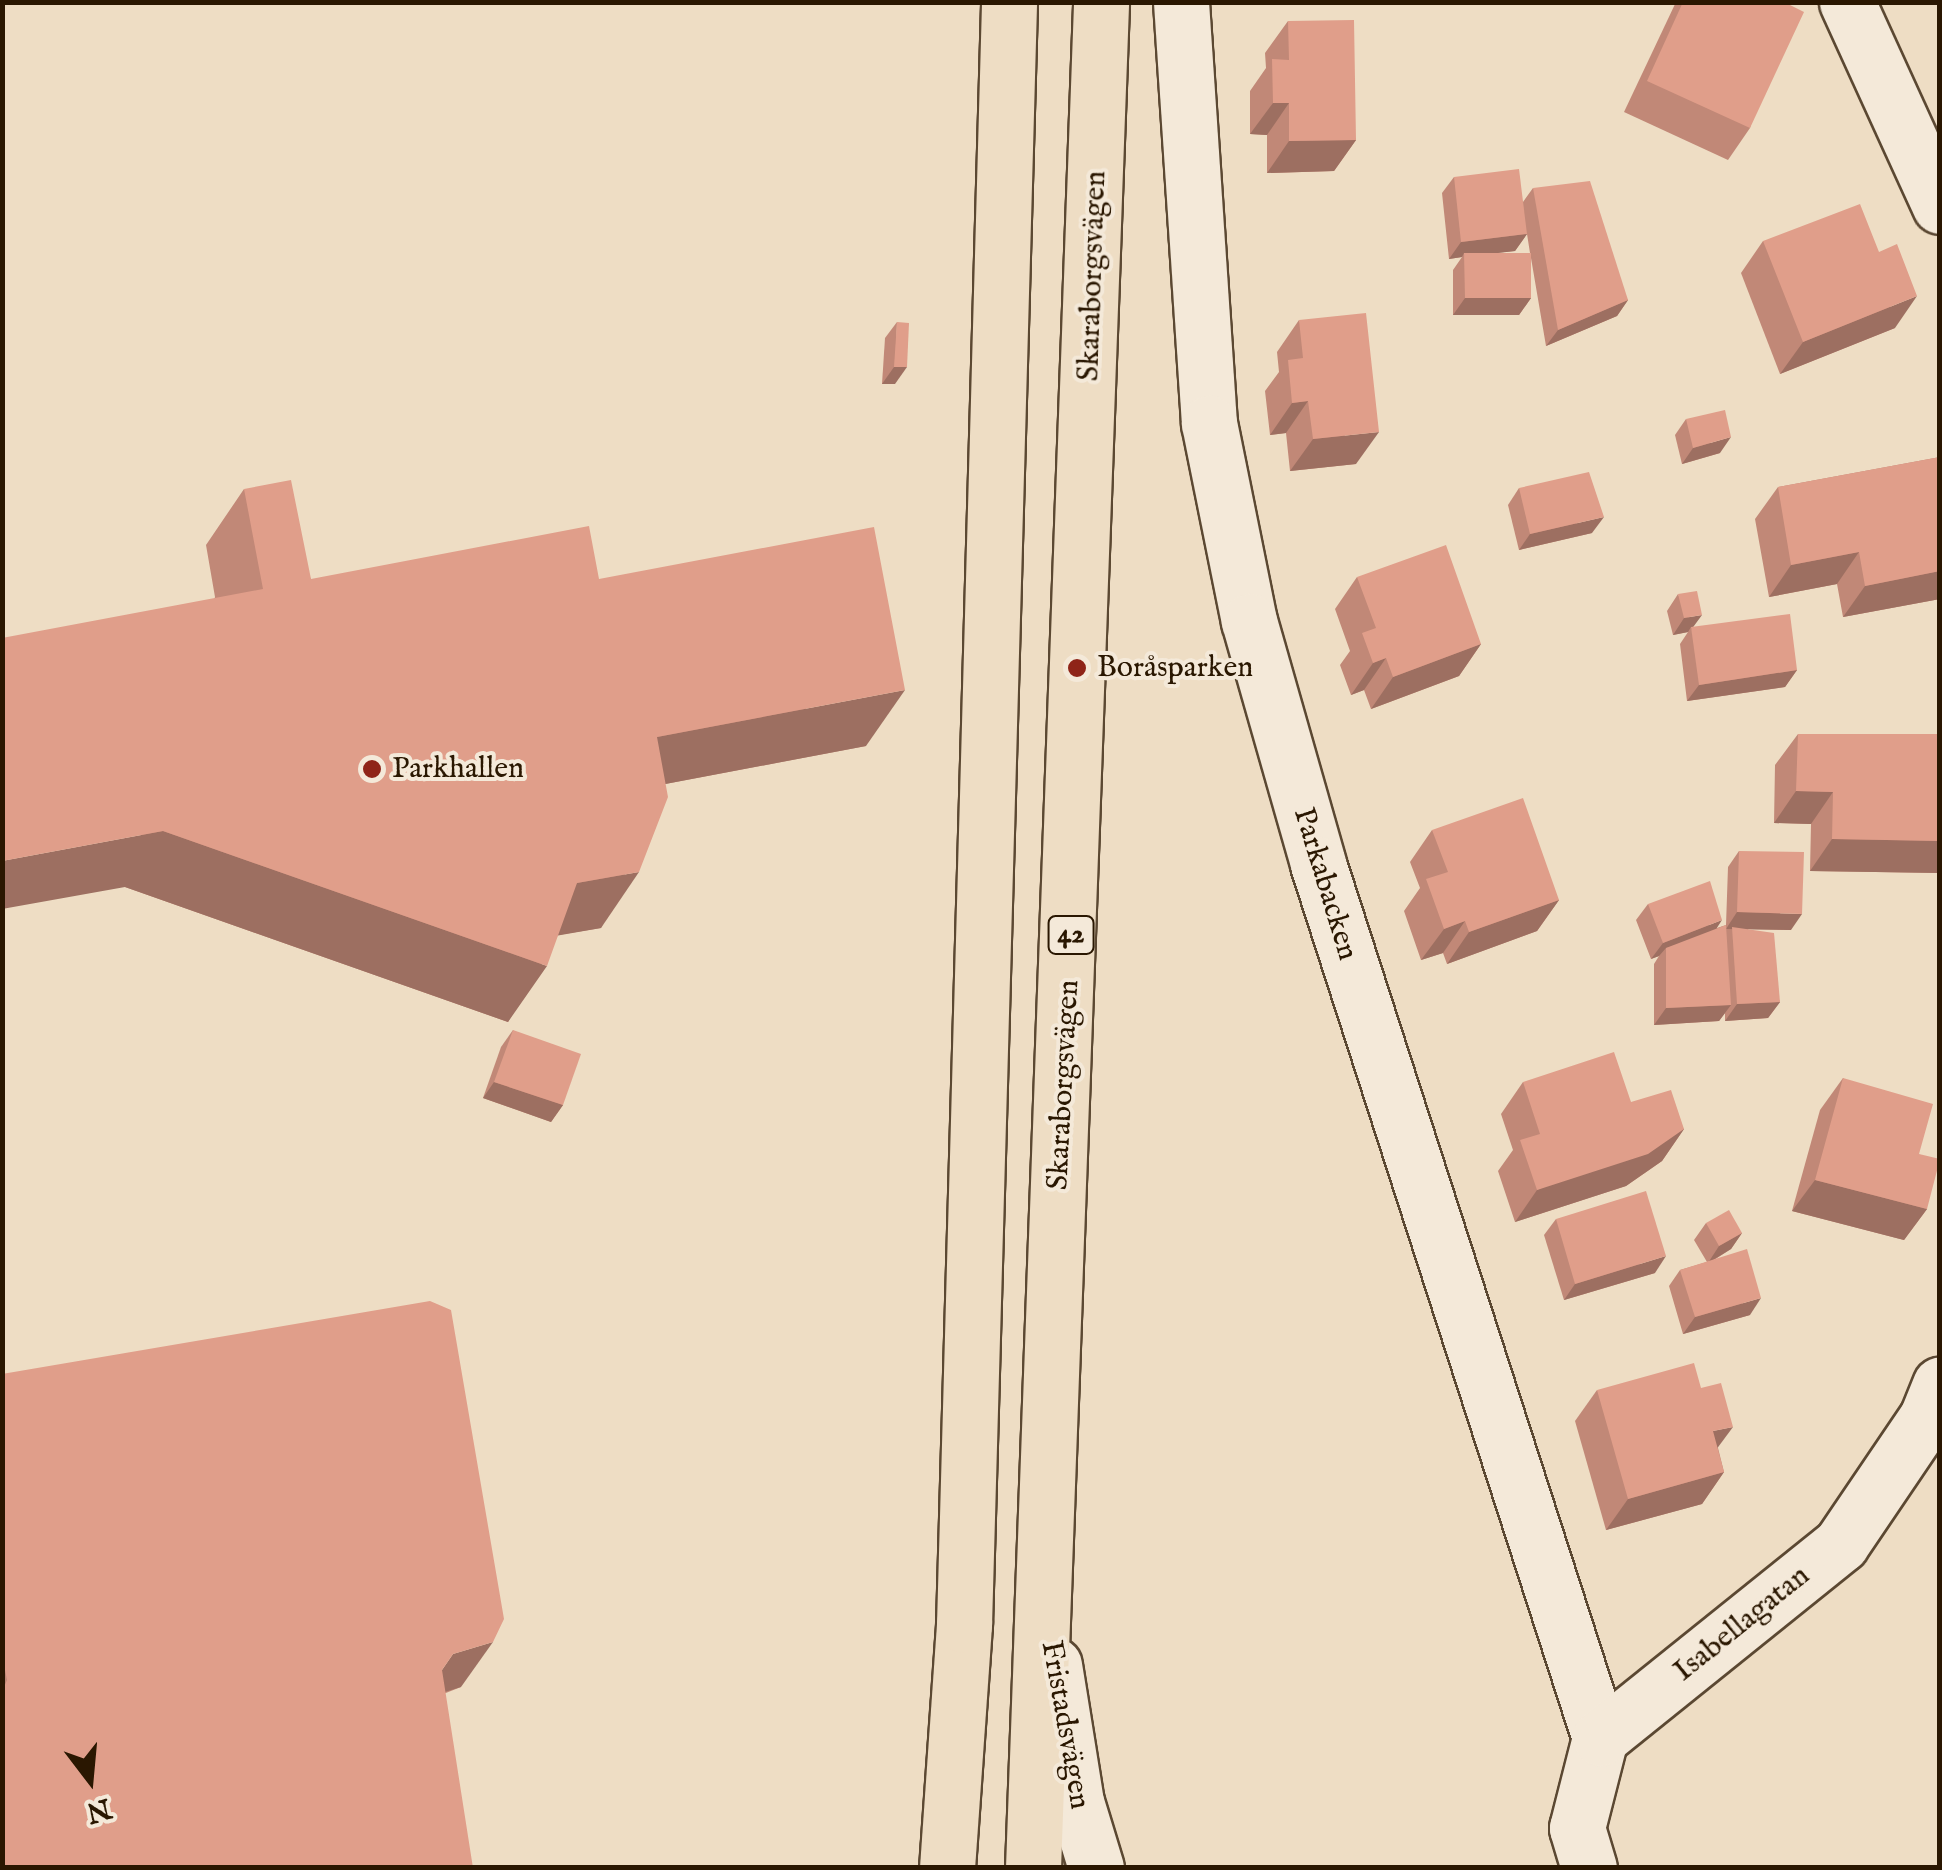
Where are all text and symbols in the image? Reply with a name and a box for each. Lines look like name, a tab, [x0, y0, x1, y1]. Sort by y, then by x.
street label: Skaraborgsvägen	[1071, 170, 1115, 382]
place label: Boråsparken	[1097, 650, 1253, 686]
marker: Boråsparken	[1066, 657, 1088, 679]
place label: Parkhallen	[392, 751, 524, 787]
marker: Parkhallen	[361, 758, 383, 780]
street label: Parkabacken	[1285, 803, 1365, 965]
road number: 42	[1046, 912, 1096, 958]
street label: Skaraborgsvägen	[1041, 979, 1087, 1191]
street label: Isabellagatan	[1667, 1558, 1817, 1690]
street label: Fristadsvägen	[1032, 1638, 1098, 1812]
north arrow	[40, 1730, 140, 1830]
text: N	[82, 1789, 115, 1829]

